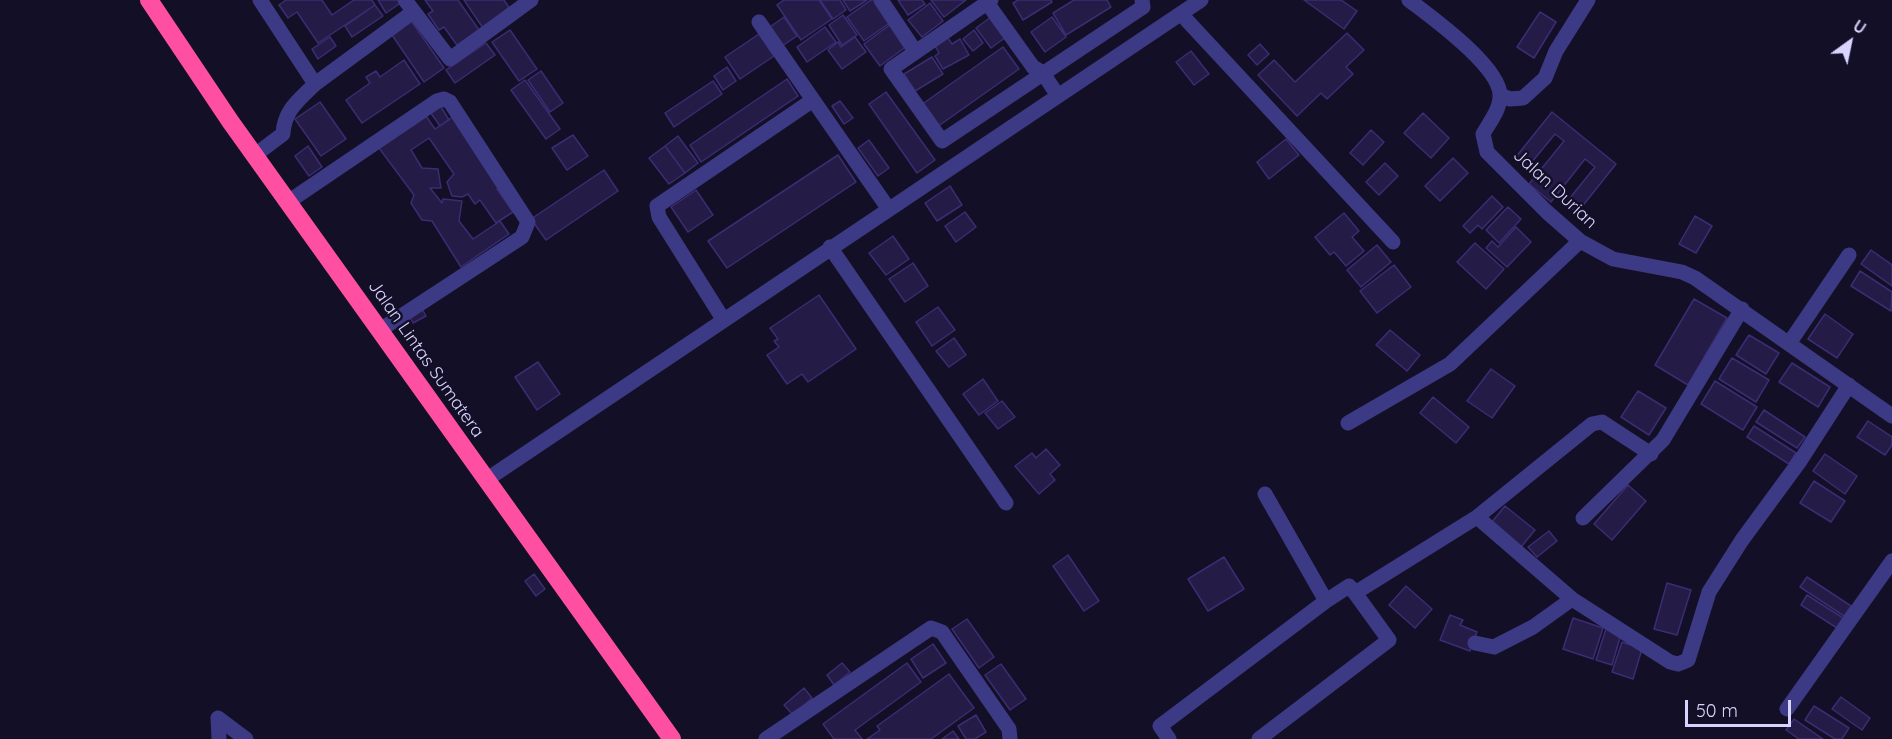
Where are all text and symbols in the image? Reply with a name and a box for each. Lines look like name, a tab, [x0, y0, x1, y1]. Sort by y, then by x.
north arrow	[1820, 12, 1880, 72]
text: U	[1850, 15, 1870, 38]
street label: Jalan Durian	[1509, 145, 1601, 233]
street label: Jalan Lintas Sumatera	[363, 276, 489, 442]
scale bar	[1688, 688, 1794, 726]
text: 50 m	[1696, 699, 1738, 722]

